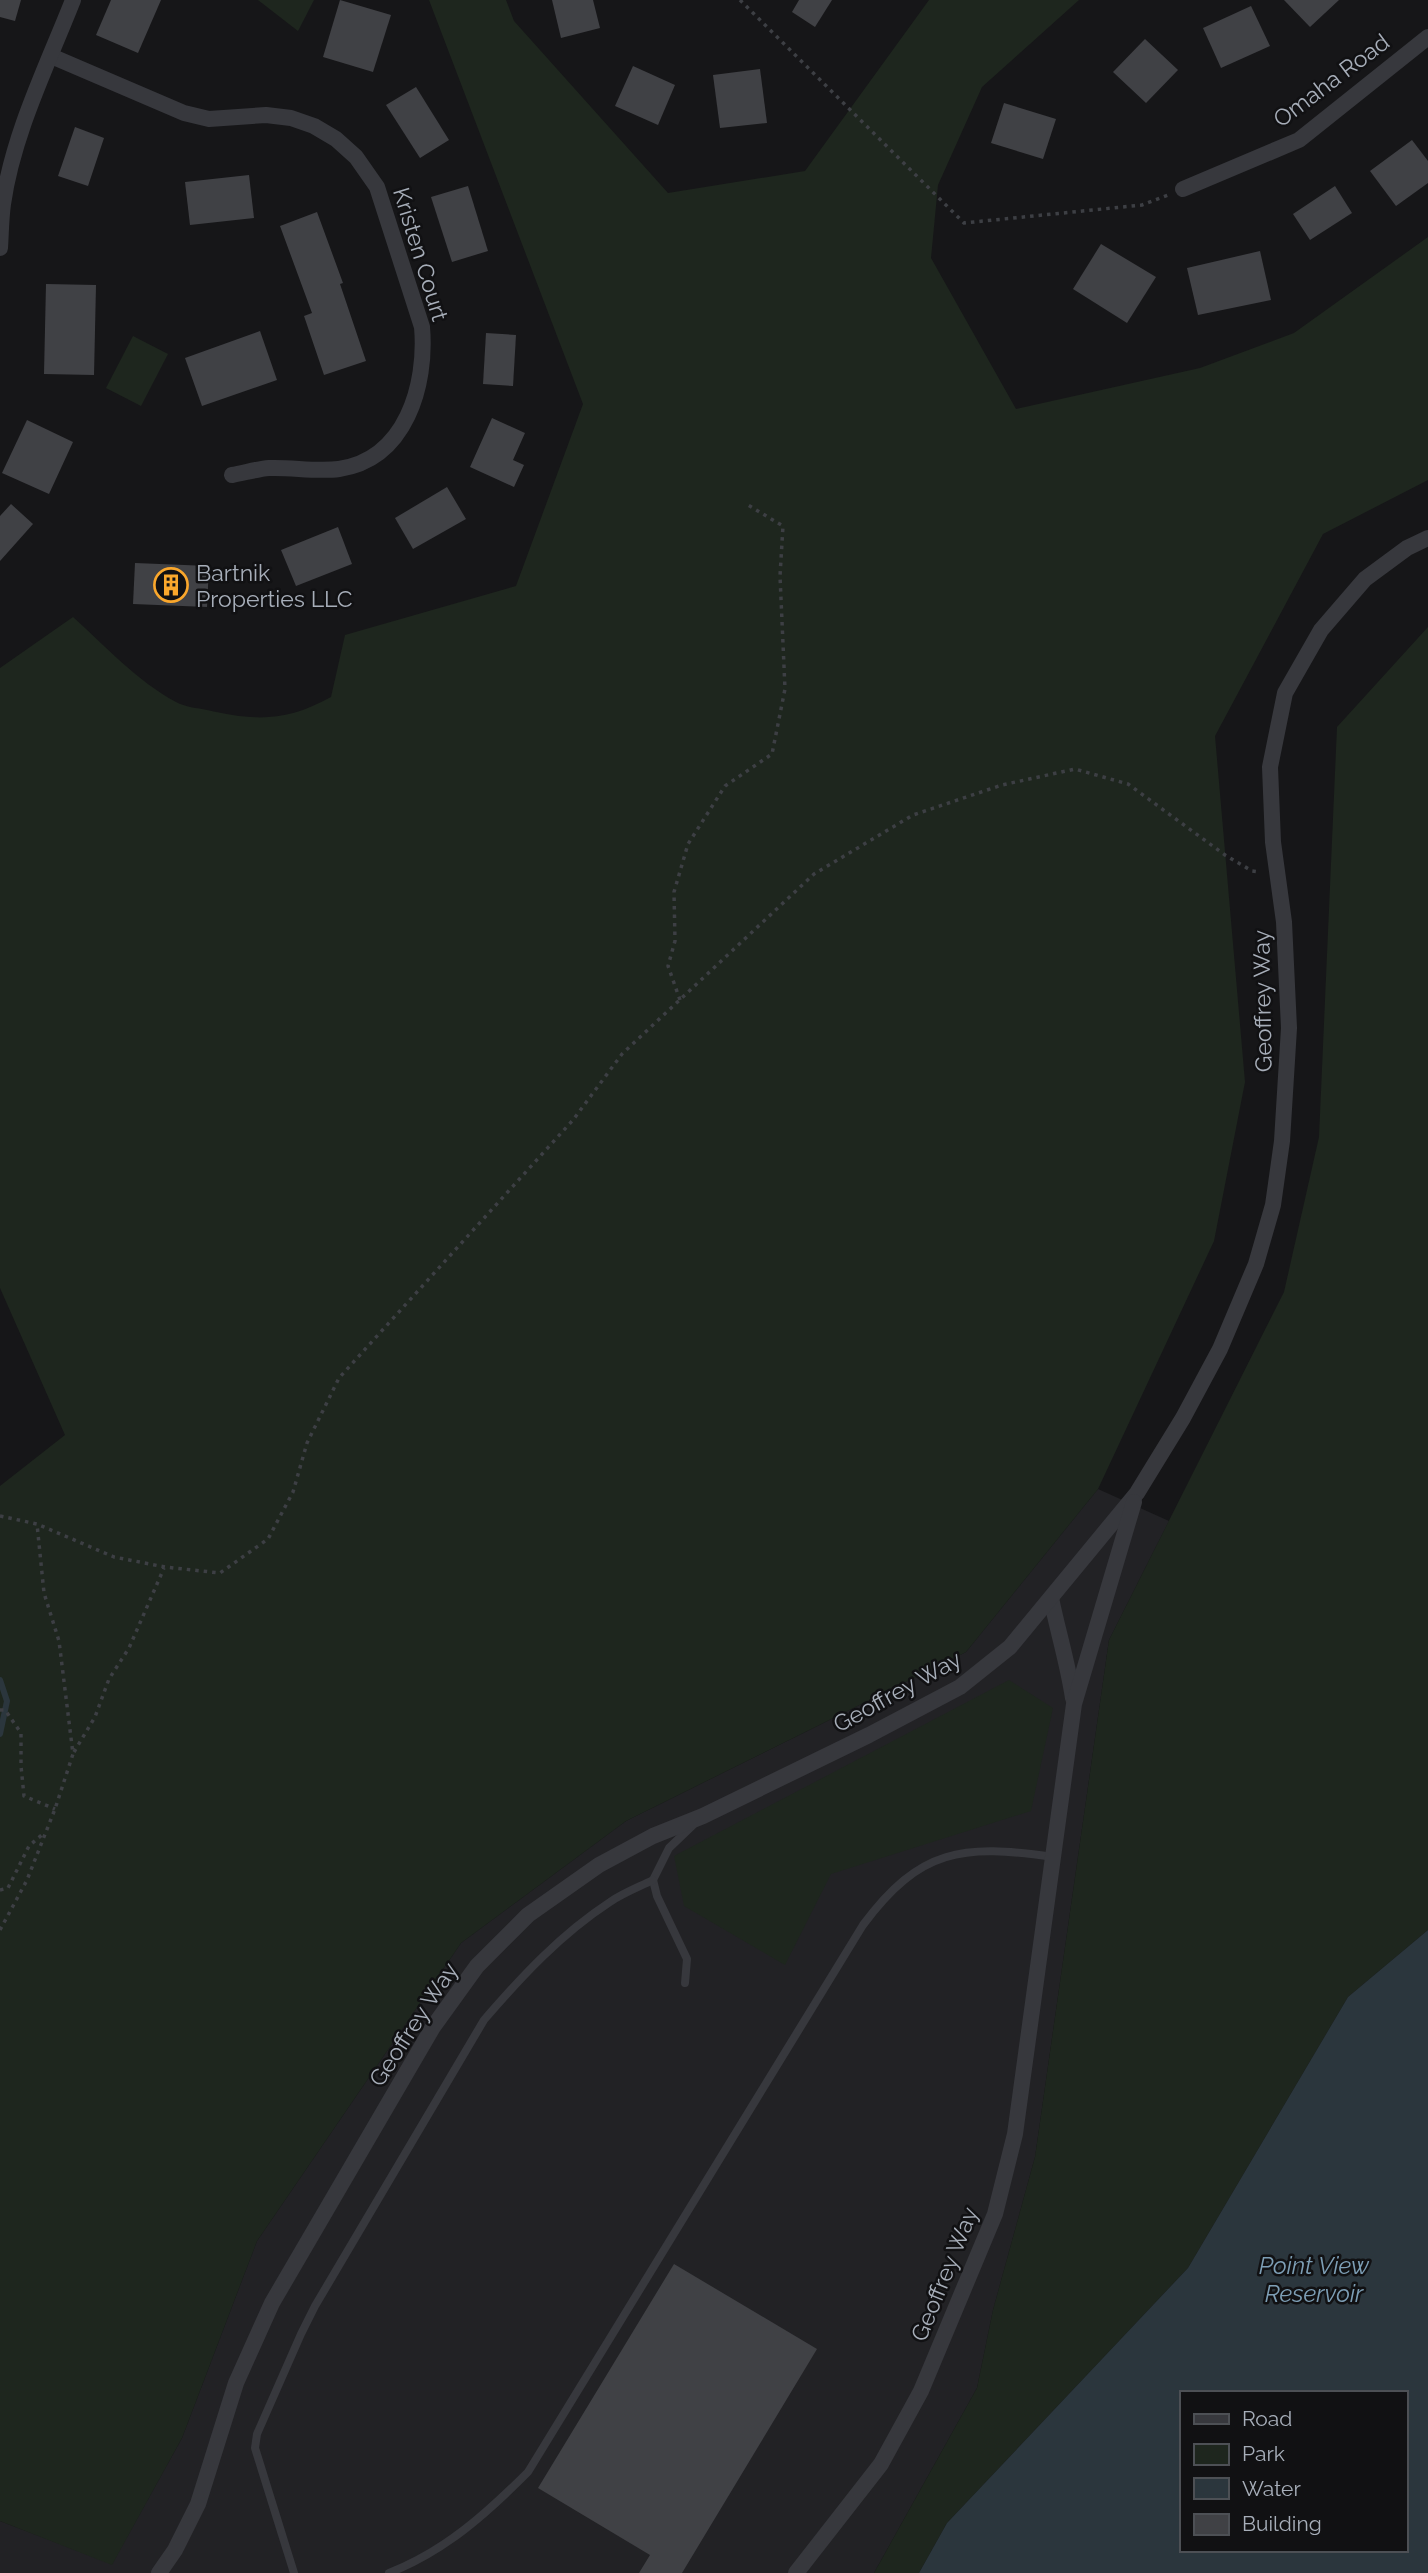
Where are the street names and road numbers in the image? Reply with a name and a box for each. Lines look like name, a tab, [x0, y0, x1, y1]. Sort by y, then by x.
street label: Omaha Road	[1268, 28, 1394, 132]
street label: Kristen Court	[388, 184, 454, 324]
street label: Geoffrey Way	[1247, 930, 1277, 1072]
street label: Geoffrey Way	[828, 1645, 966, 1737]
street label: Geoffrey Way	[363, 1957, 463, 2091]
street label: Geoffrey Way	[905, 2203, 983, 2345]

